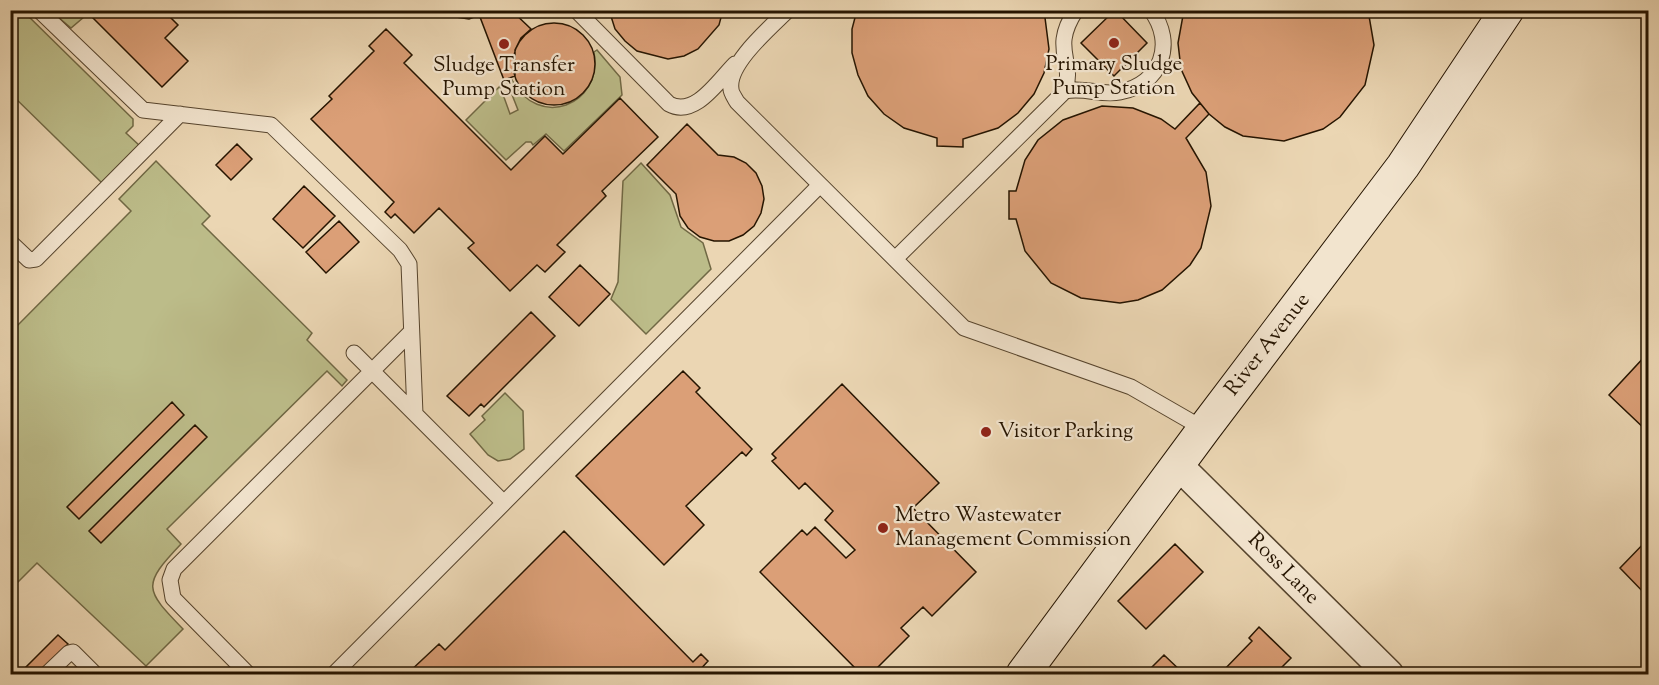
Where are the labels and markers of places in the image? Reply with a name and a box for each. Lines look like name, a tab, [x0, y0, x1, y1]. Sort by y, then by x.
marker: Primary Sludge Pump Station	[1107, 36, 1121, 50]
marker: Sludge Transfer Pump Station	[497, 37, 511, 51]
place label: Primary Sludge Pump Station	[1046, 50, 1182, 104]
place label: Sludge Transfer Pump Station	[433, 51, 575, 105]
place label: Visitor Parking	[998, 417, 1133, 447]
marker: Visitor Parking	[979, 425, 993, 439]
place label: Metro Wastewater Management Commission	[895, 501, 1131, 555]
marker: Metro Wastewater Management Commission	[876, 521, 890, 535]

